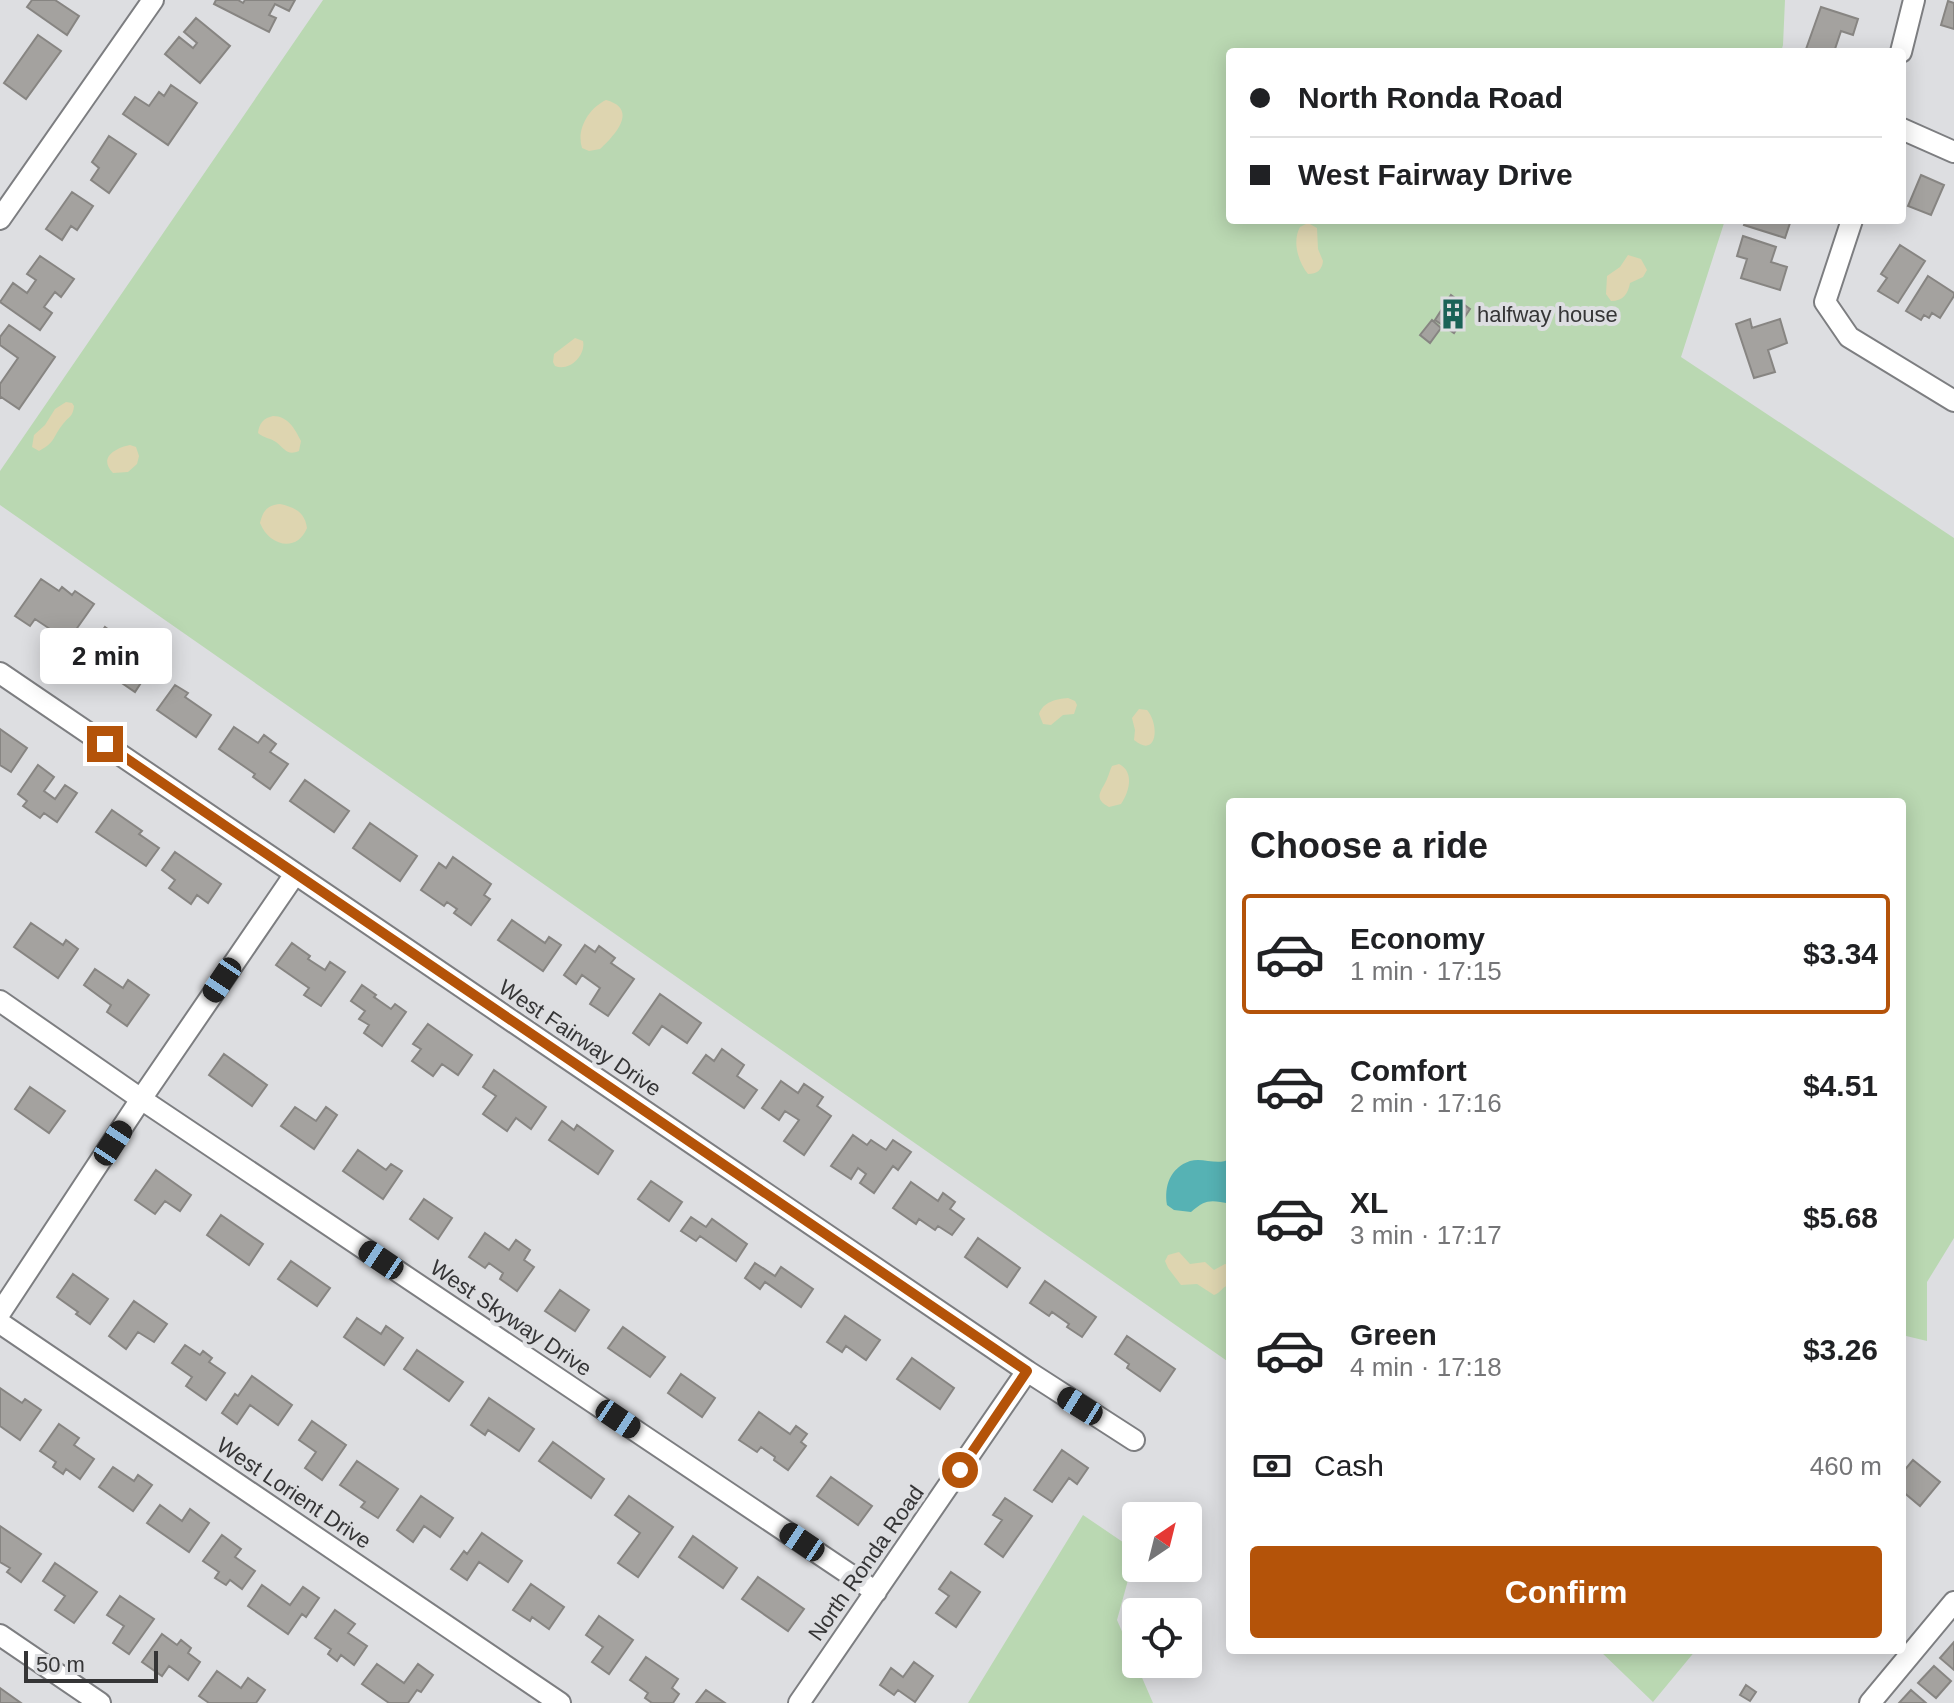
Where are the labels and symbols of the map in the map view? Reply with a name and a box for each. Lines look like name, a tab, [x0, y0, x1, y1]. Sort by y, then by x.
building icon: halfway house	[1436, 297, 1470, 331]
place label: halfway house	[1477, 302, 1618, 327]
callout: 2 min	[39, 628, 171, 684]
route end	[87, 726, 123, 762]
car	[199, 953, 245, 1007]
street label: West Fairway Drive	[494, 974, 666, 1102]
car	[90, 1116, 136, 1170]
car	[354, 1237, 408, 1283]
street label: West Skyway Drive	[426, 1255, 596, 1381]
car	[1053, 1383, 1107, 1429]
car	[591, 1396, 645, 1442]
street label: West Lorient Drive	[212, 1432, 376, 1554]
route start	[942, 1452, 978, 1488]
street label: North Ronda Road	[803, 1481, 929, 1645]
north arrow	[1122, 1502, 1202, 1582]
car	[775, 1519, 829, 1565]
scale bar	[24, 1647, 158, 1683]

